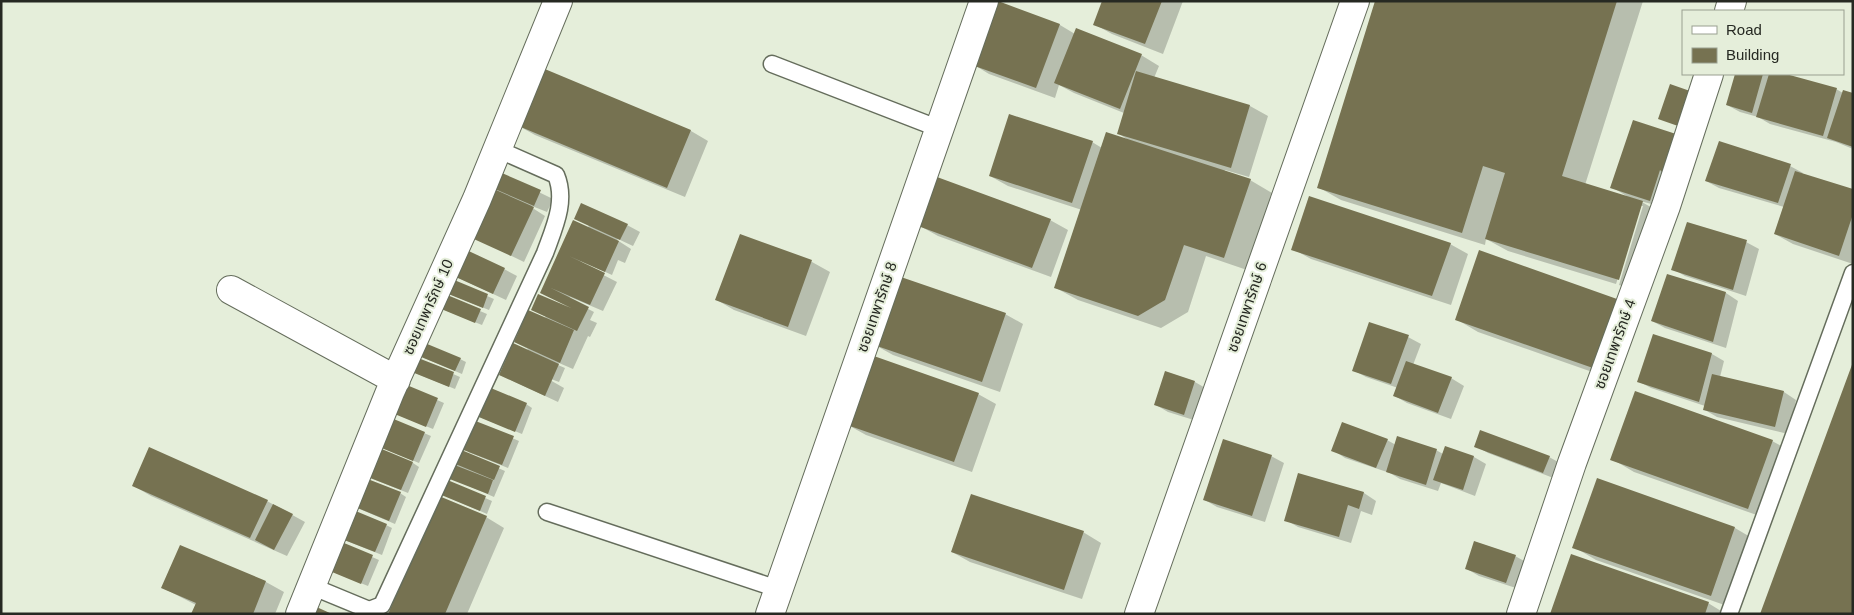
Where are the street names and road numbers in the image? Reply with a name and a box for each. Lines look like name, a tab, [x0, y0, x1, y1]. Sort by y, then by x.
street label: ซอยเทพารักษ์ 10	[399, 256, 456, 357]
street label: ซอยเทพารักษ์ 8	[853, 259, 900, 354]
street label: ซอยเทพารักษ์ 6	[1223, 259, 1270, 354]
street label: ซอยเทพารักษ์ 4	[1590, 297, 1639, 391]

